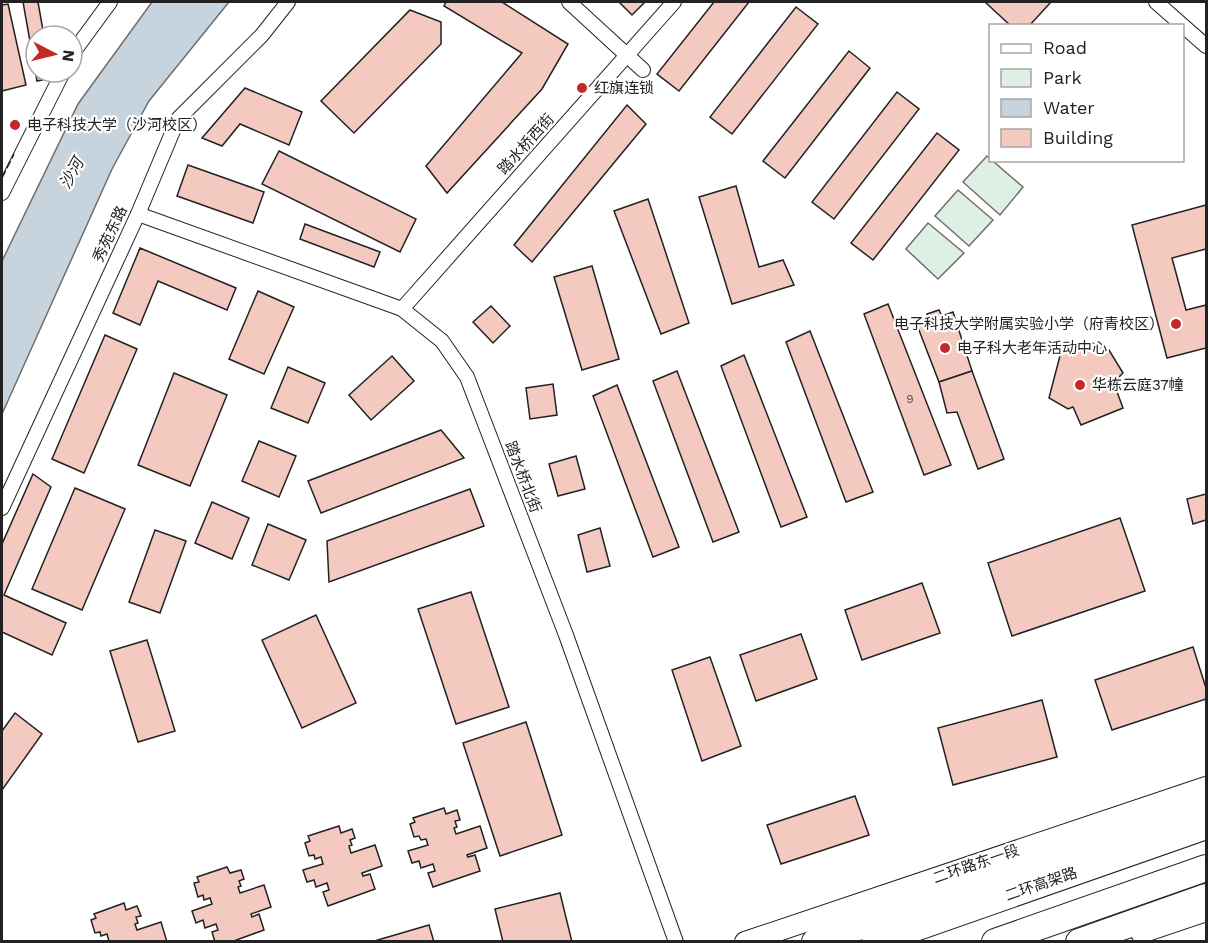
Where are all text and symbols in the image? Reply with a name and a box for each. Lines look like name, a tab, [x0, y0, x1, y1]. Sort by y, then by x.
north arrow	[24, 24, 84, 84]
legend	[989, 24, 1184, 162]
text: Road	[1043, 37, 1087, 58]
text: N	[58, 49, 79, 63]
text: Park	[1043, 67, 1082, 88]
place label: 红旗连锁	[594, 79, 654, 97]
marker: 红旗连锁	[575, 81, 589, 95]
text: Water	[1043, 97, 1095, 118]
street label: 踏水桥西街	[494, 110, 558, 178]
place label: 电子科技大学（沙河校区）	[27, 116, 207, 134]
marker: 电子科技大学（沙河校区）	[8, 118, 22, 132]
text: Building	[1043, 127, 1113, 148]
water label: 沙河	[55, 152, 89, 192]
street label: 秀苑东路	[89, 203, 131, 265]
place label: 电子科技大学附属实验小学（府青校区）	[894, 315, 1164, 333]
marker: 电子科技大学附属实验小学（府青校区）	[1169, 317, 1183, 331]
place label: 电子科大老年活动中心	[957, 339, 1107, 357]
marker: 电子科大老年活动中心	[938, 341, 952, 355]
place label: 华栋云庭37幢	[1092, 376, 1184, 394]
marker: 华栋云庭37幢	[1073, 378, 1087, 392]
house number: 9	[906, 392, 914, 406]
street label: 踏水桥北街	[501, 439, 545, 515]
street label: 二环路东一段	[931, 841, 1021, 887]
street label: 二环高架路	[1003, 863, 1079, 905]

